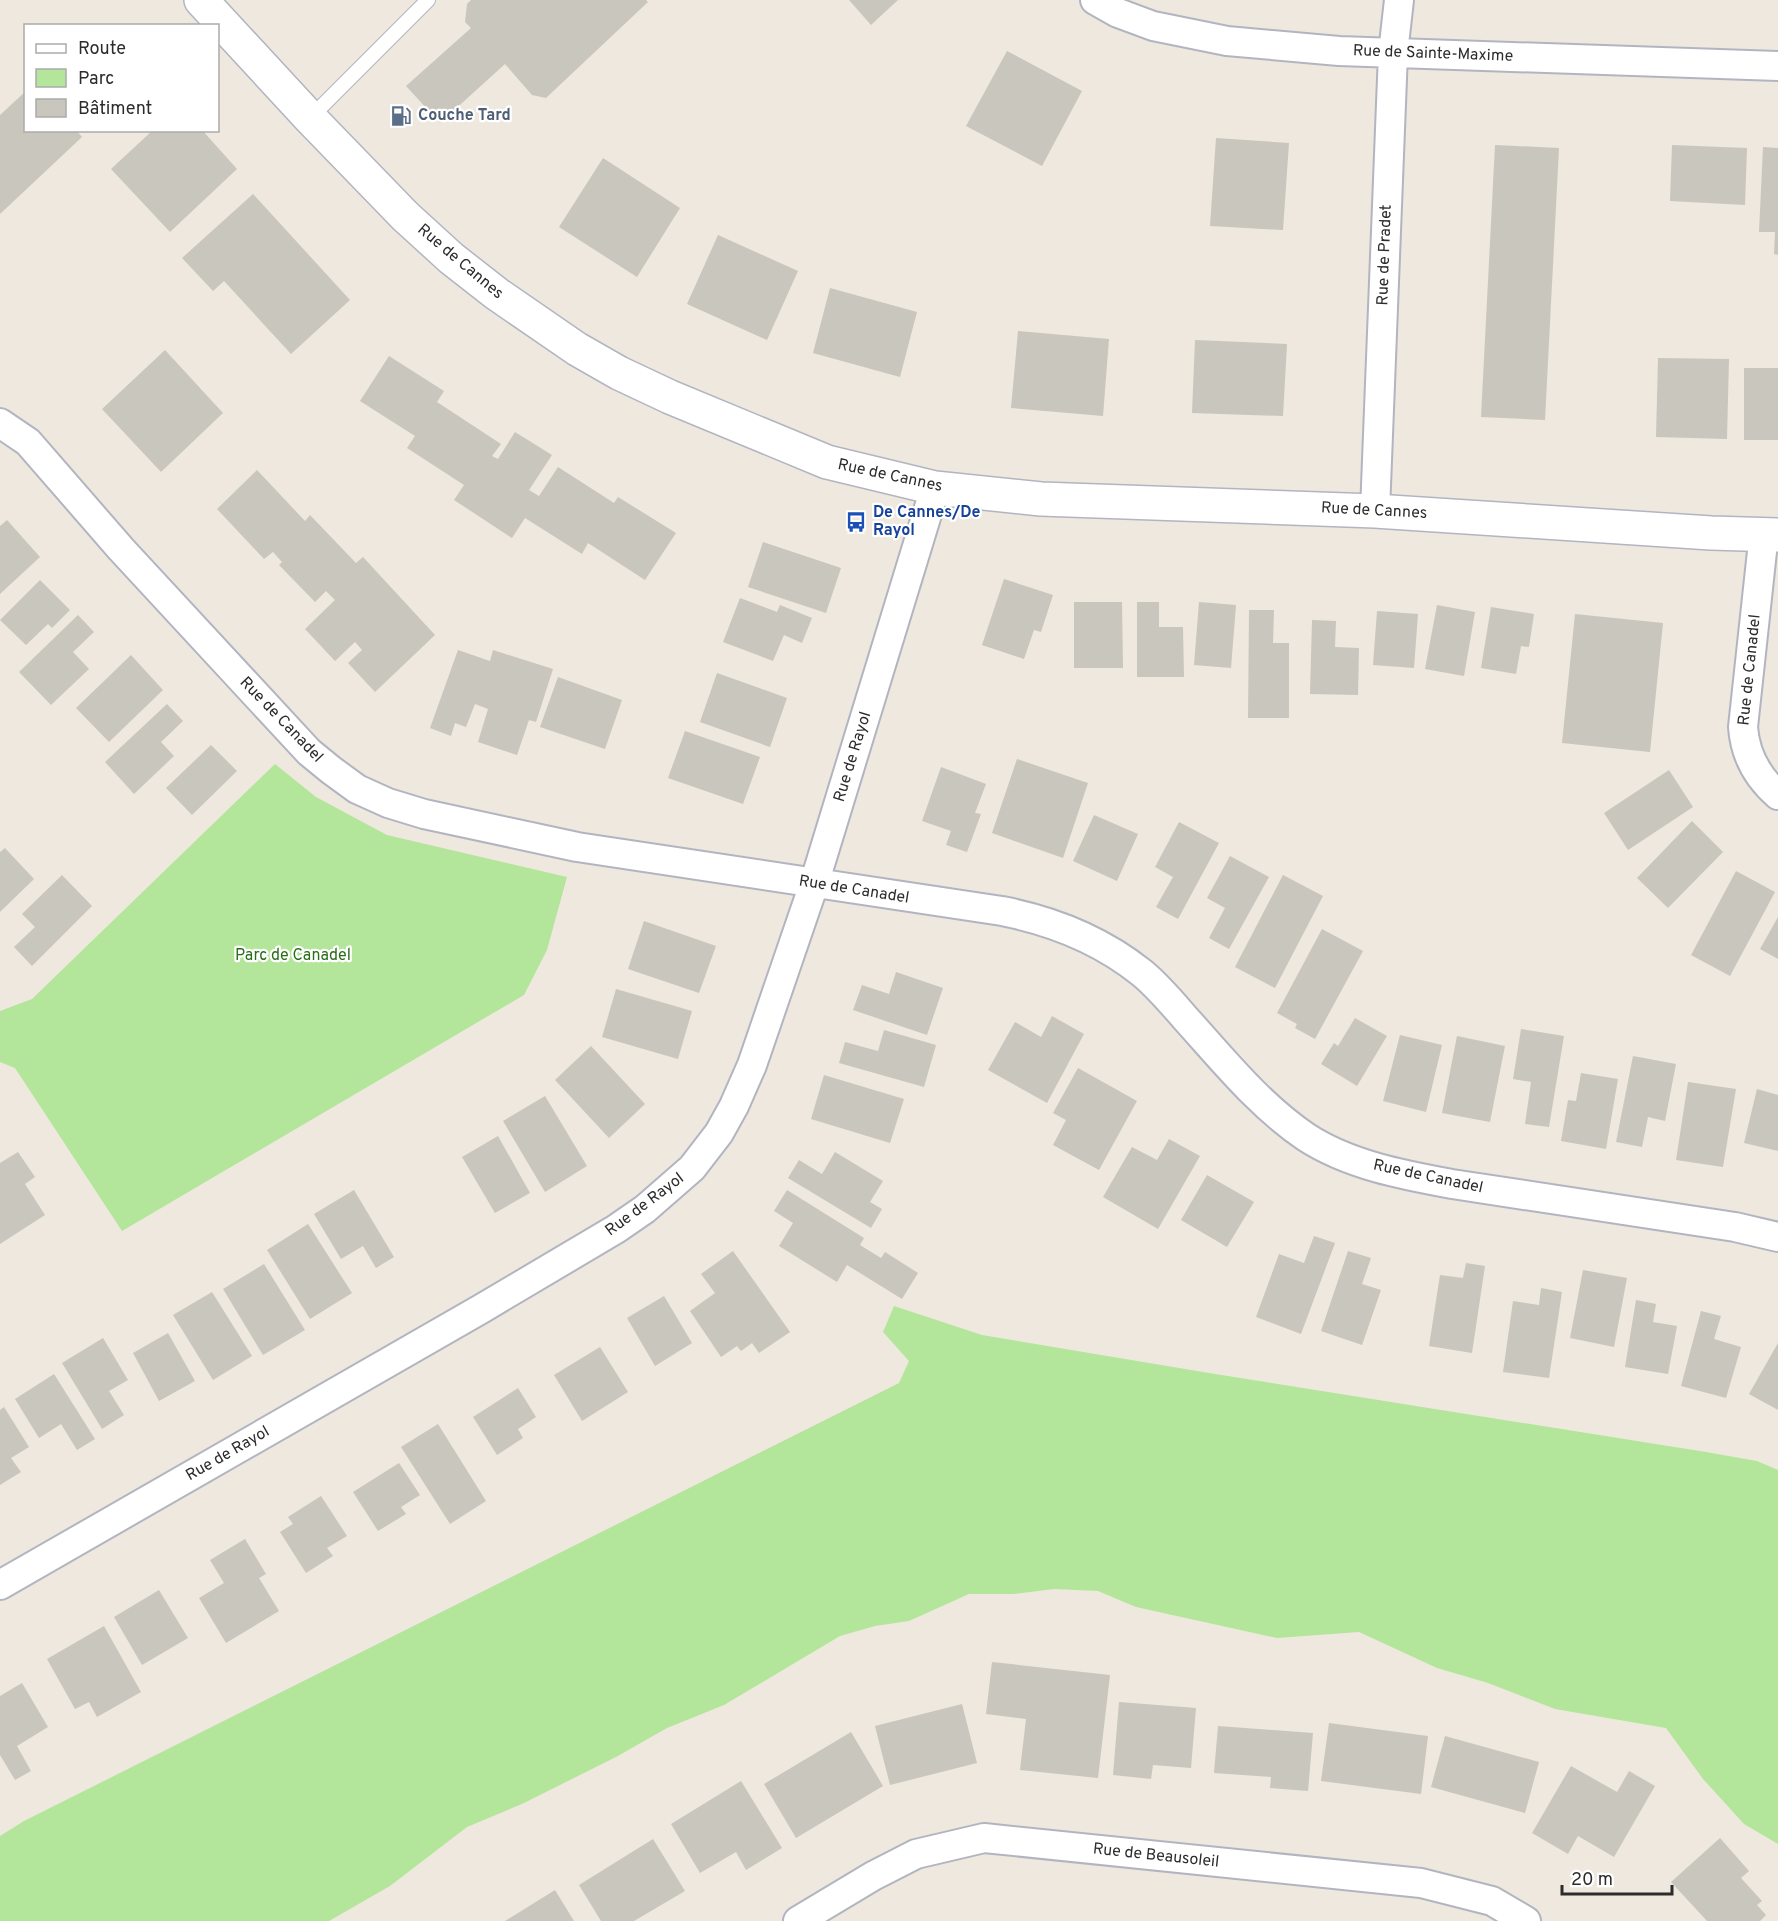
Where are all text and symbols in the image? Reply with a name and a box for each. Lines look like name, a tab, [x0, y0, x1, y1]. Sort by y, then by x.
legend	[24, 24, 219, 132]
text: Route	[78, 38, 126, 61]
street label: Rue de Sainte-Maxime	[1352, 41, 1514, 67]
text: Parc	[78, 68, 114, 91]
text: Bâtiment	[78, 98, 152, 121]
fuel station icon: Couche Tard	[389, 104, 413, 128]
place label: Couche Tard	[418, 106, 511, 126]
street label: Rue de Pradet	[1373, 204, 1397, 306]
street label: Rue de Cannes	[413, 220, 507, 304]
street label: Rue de Cannes	[836, 455, 944, 497]
street label: Rue de Cannes	[1320, 498, 1428, 524]
place label: De Cannes/De Rayol	[873, 503, 980, 541]
bus stop icon: De Cannes/De Rayol	[844, 510, 868, 534]
street label: Rue de Canadel	[1734, 613, 1766, 727]
street label: Rue de Canadel	[235, 673, 327, 767]
street label: Rue de Rayol	[830, 709, 876, 805]
street label: Rue de Canadel	[797, 871, 911, 909]
park label: Parc de Canadel	[235, 946, 351, 966]
street label: Rue de Canadel	[1371, 1156, 1485, 1198]
street label: Rue de Rayol	[602, 1169, 688, 1241]
street label: Rue de Rayol	[183, 1422, 273, 1486]
street label: Rue de Beausoleil	[1092, 1839, 1220, 1873]
scale bar	[1562, 1858, 1672, 1896]
text: 20 m	[1571, 1869, 1613, 1892]

